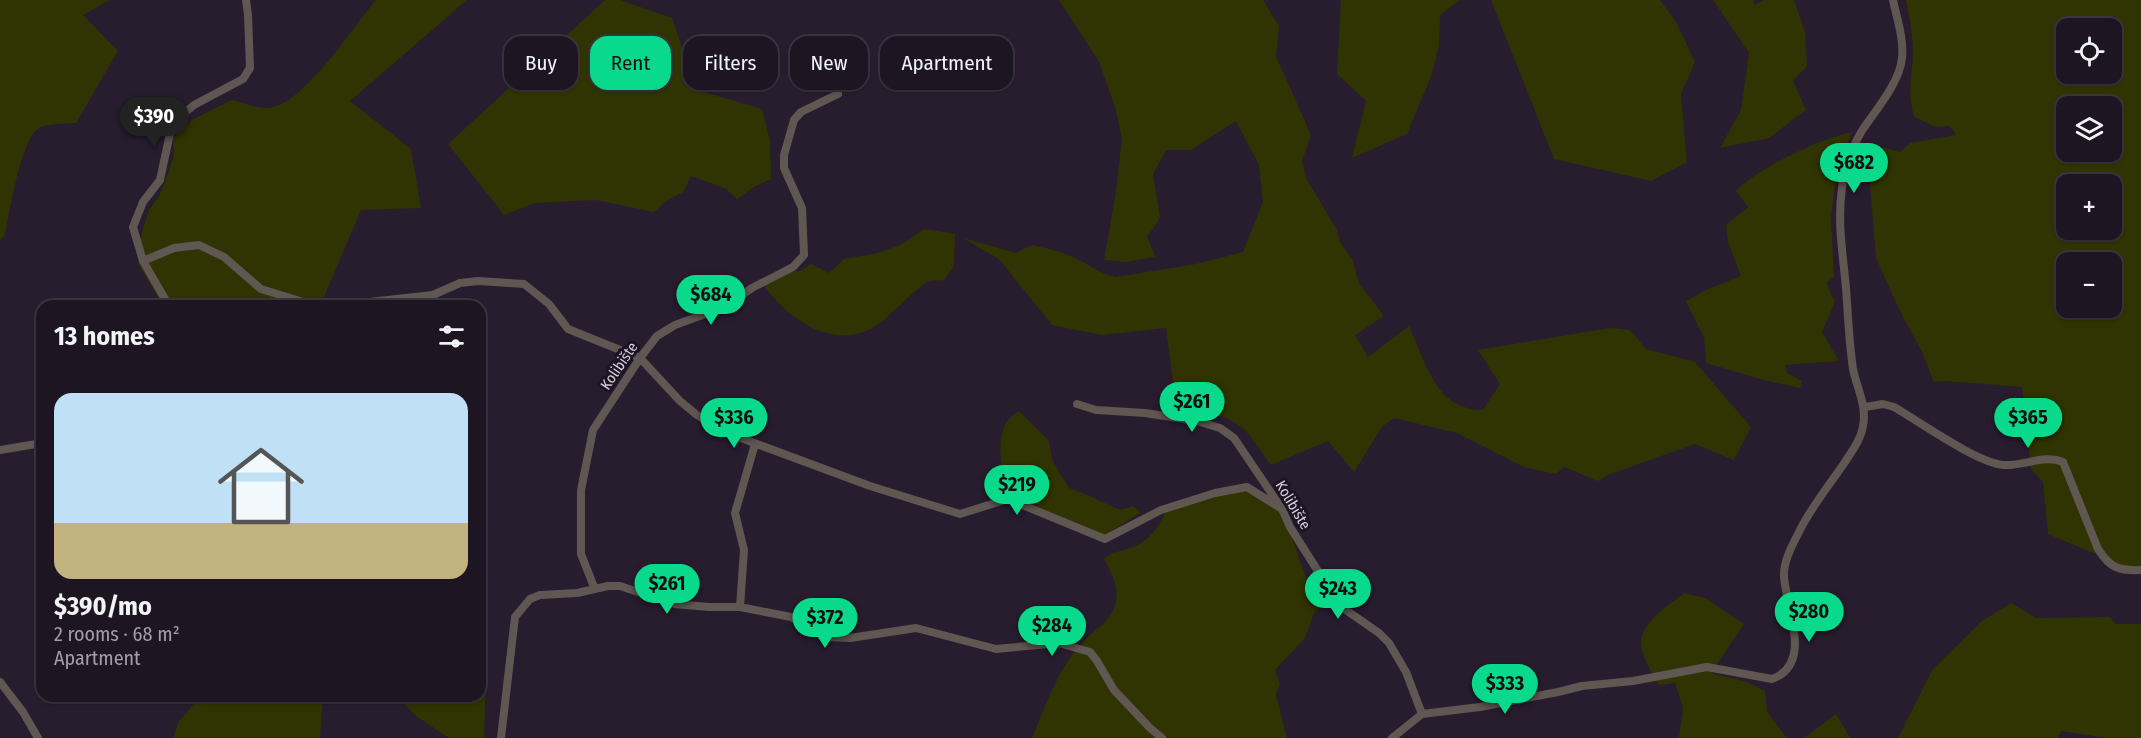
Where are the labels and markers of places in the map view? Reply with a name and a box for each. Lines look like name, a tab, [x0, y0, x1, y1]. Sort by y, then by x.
pin: $390	[118, 97, 190, 148]
pin: $682	[1818, 143, 1890, 194]
pin: $684	[675, 275, 747, 326]
pin: $261	[1156, 382, 1228, 433]
pin: $336	[698, 398, 770, 449]
pin: $365	[1992, 398, 2064, 449]
pin: $219	[981, 465, 1053, 516]
pin: $261	[631, 564, 703, 615]
pin: $243	[1302, 569, 1374, 620]
pin: $280	[1773, 592, 1845, 643]
pin: $372	[789, 598, 861, 649]
pin: $284	[1016, 606, 1088, 657]
pin: $333	[1469, 664, 1541, 715]

